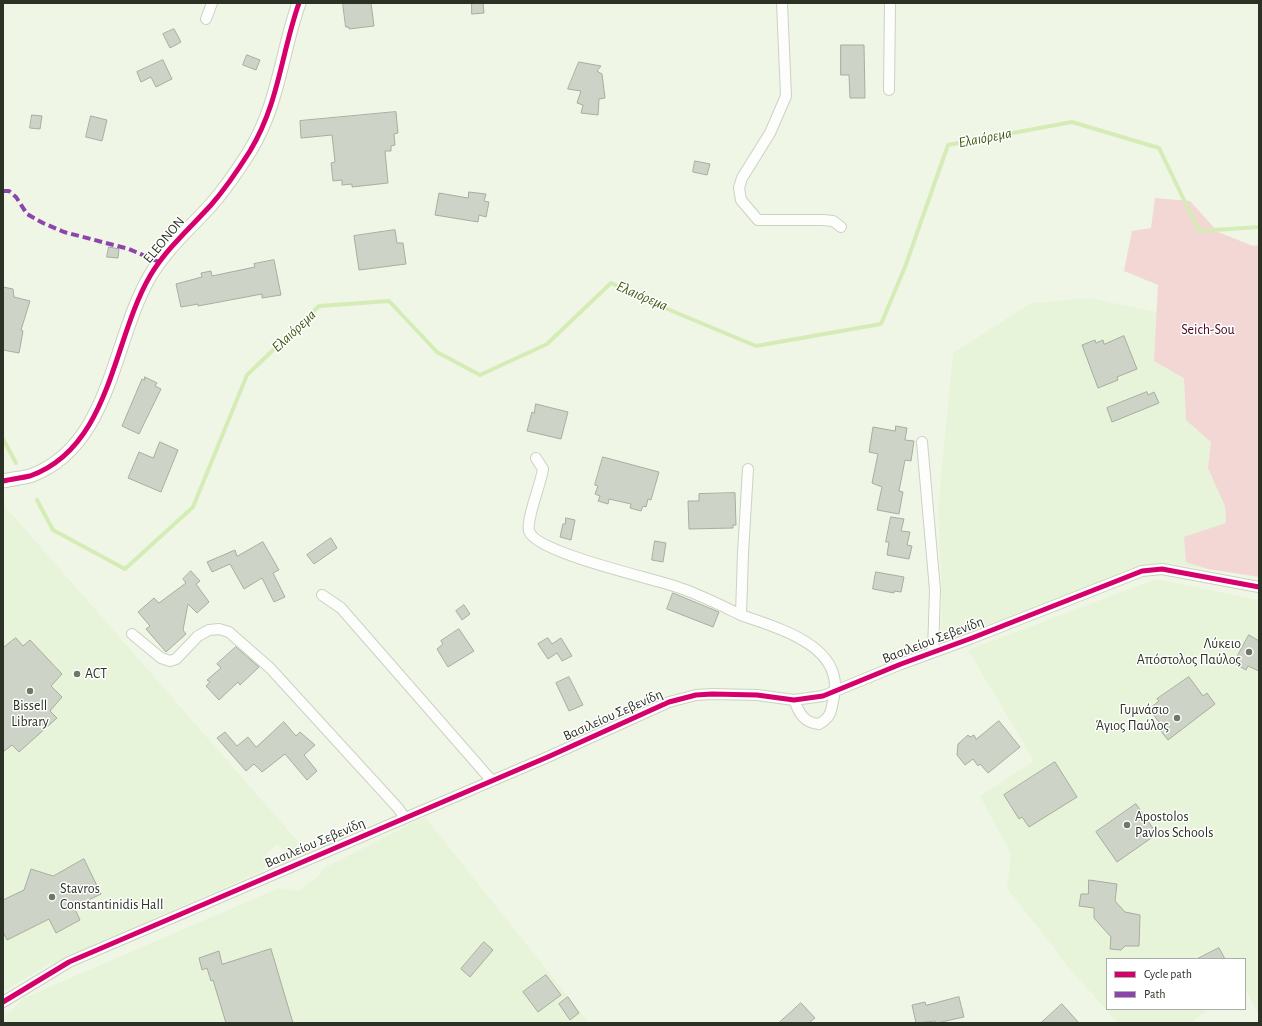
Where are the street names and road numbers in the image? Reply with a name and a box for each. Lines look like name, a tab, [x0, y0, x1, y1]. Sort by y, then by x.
street label: ELEONON	[140, 213, 188, 267]
street label: Βασιλείου Σεβενίδη	[880, 613, 986, 667]
street label: Βασιλείου Σεβενίδη	[561, 686, 665, 744]
street label: Βασιλείου Σεβενίδη	[262, 814, 368, 872]

